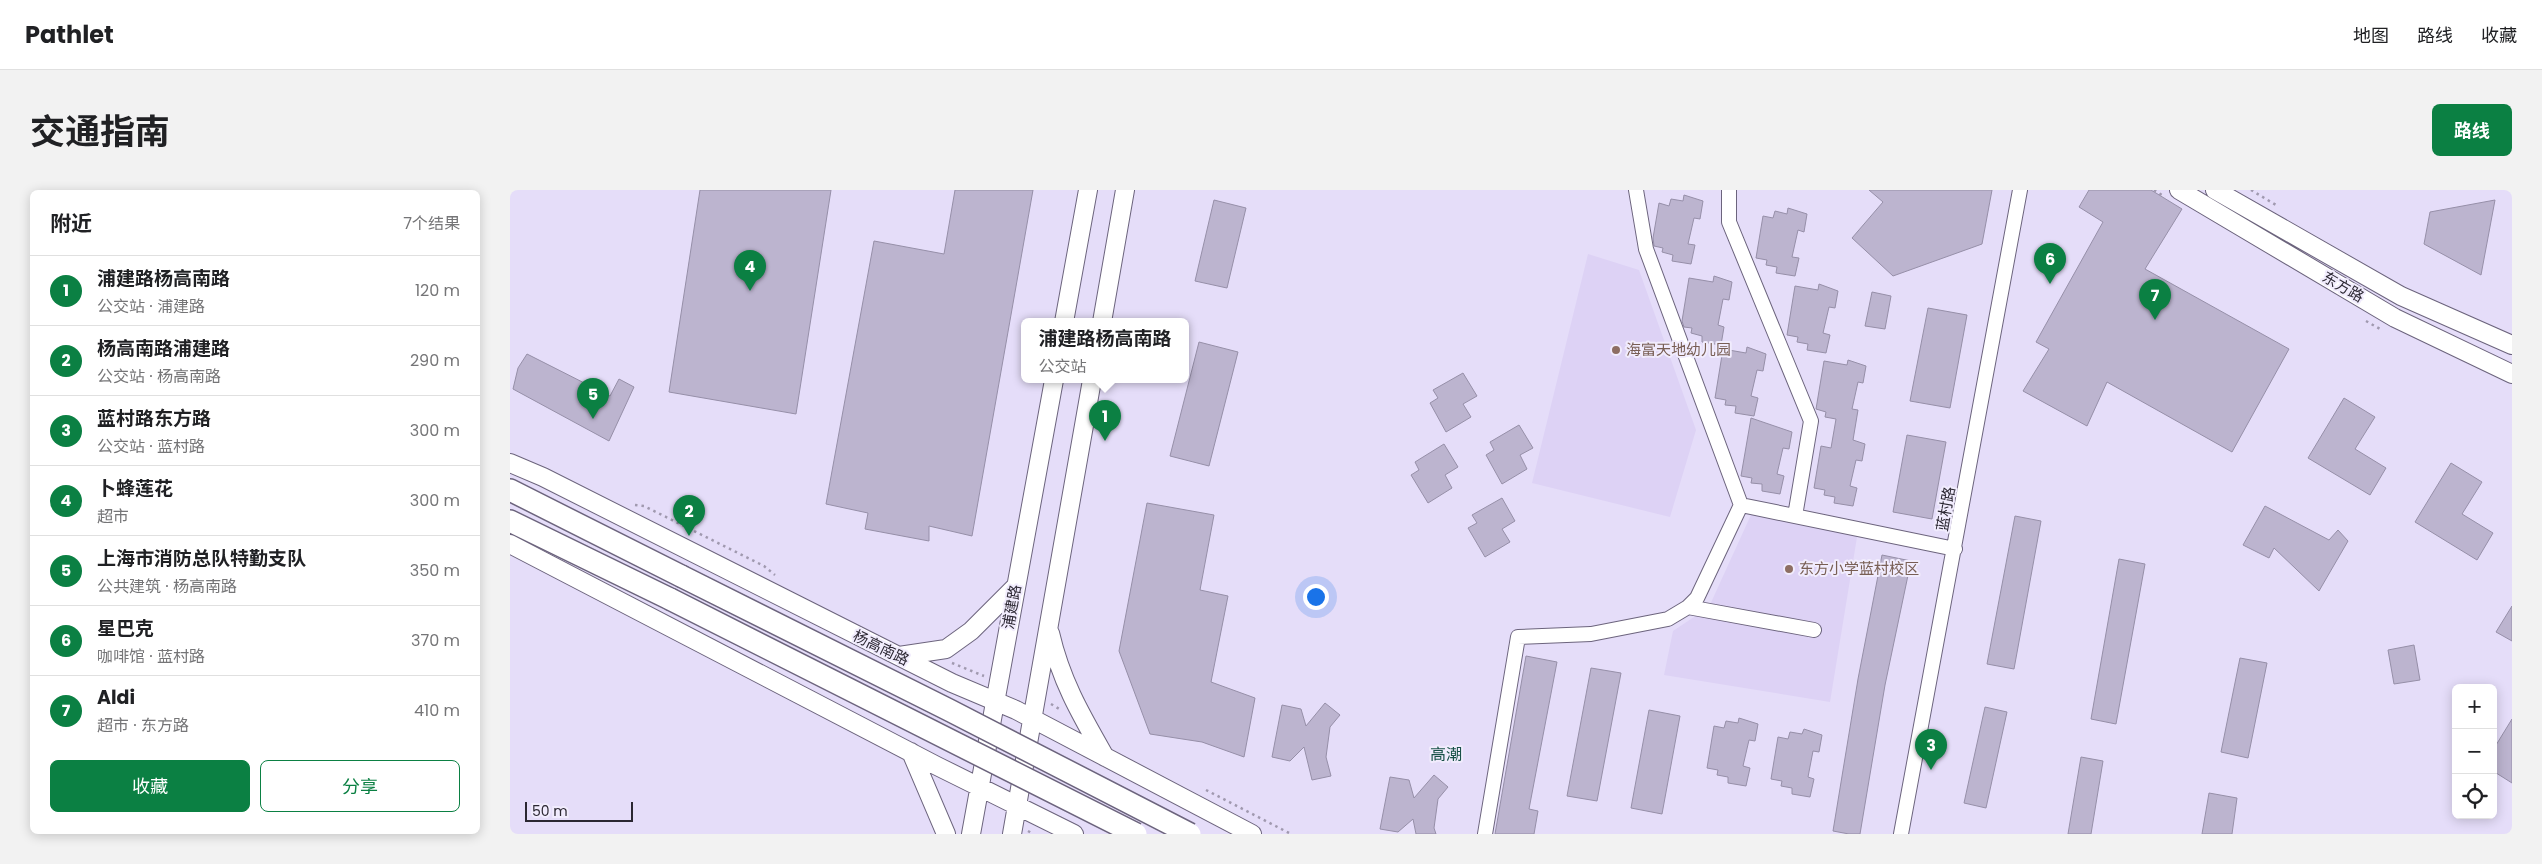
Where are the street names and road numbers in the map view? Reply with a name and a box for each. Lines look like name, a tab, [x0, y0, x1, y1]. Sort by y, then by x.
street label: 东方路	[2319, 266, 2368, 307]
street label: 蓝村路	[1931, 485, 1960, 533]
street label: 浦建路	[997, 583, 1026, 631]
street label: 杨高南路	[850, 625, 913, 670]

